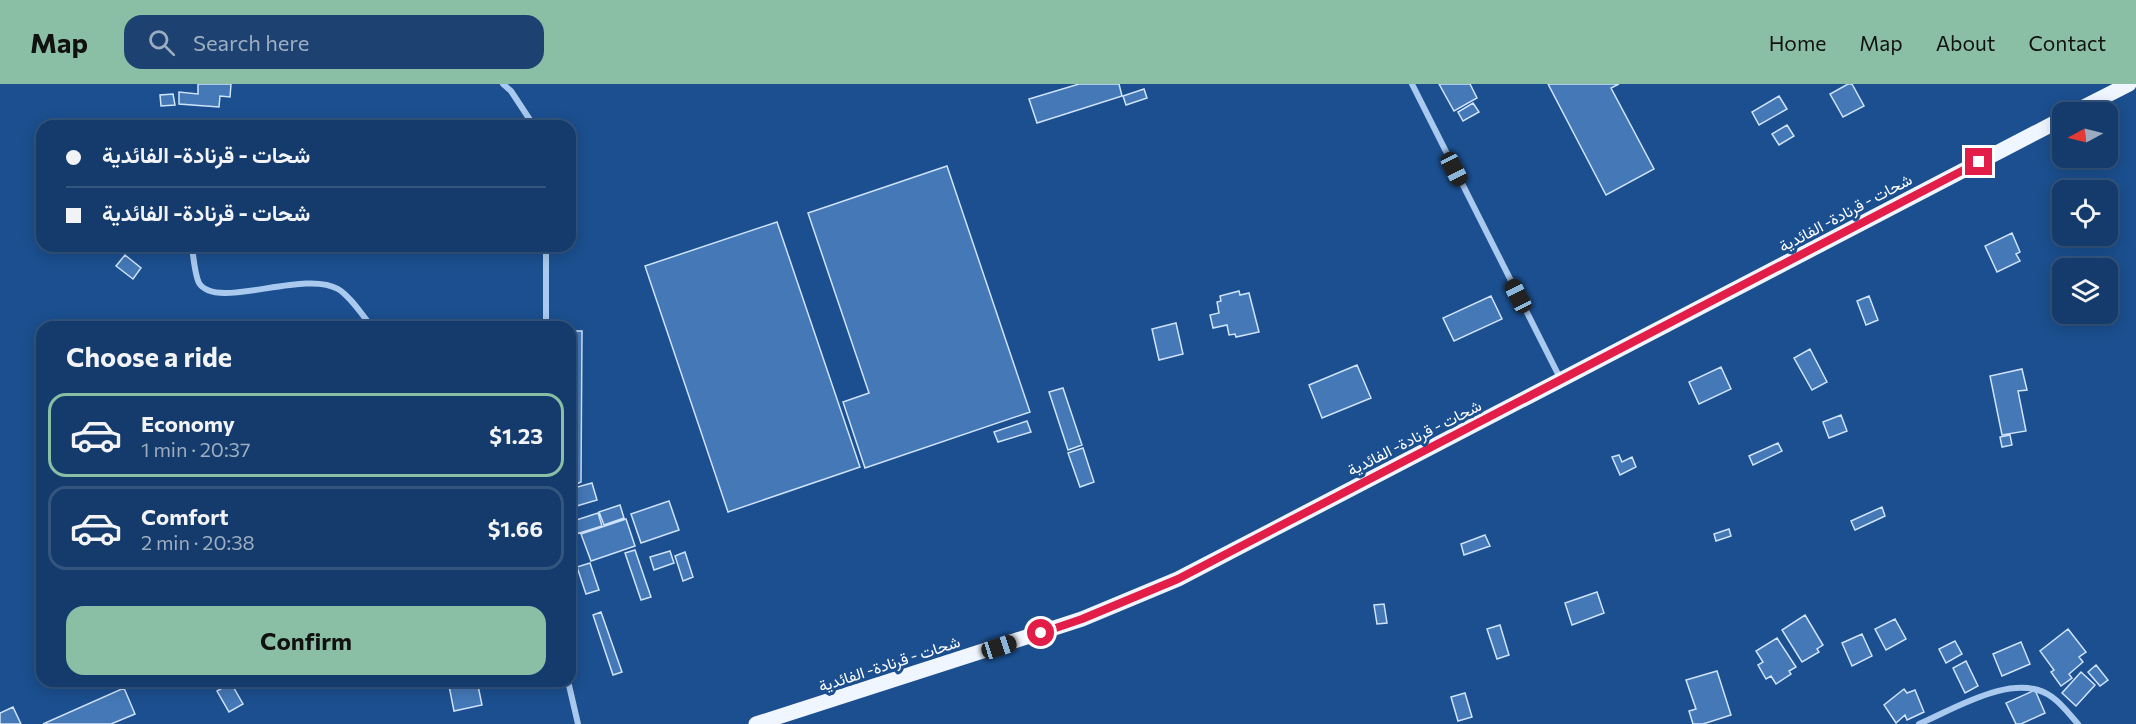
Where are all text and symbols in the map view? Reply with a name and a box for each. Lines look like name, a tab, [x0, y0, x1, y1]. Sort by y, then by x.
search box	[124, 15, 544, 69]
text: Map	[30, 25, 88, 59]
icon: search	[145, 26, 178, 59]
text: Search here	[193, 29, 309, 56]
text: Home	[1769, 30, 1826, 55]
text: Map	[1859, 30, 1903, 55]
text: About	[1936, 30, 1995, 55]
text: Contact	[2028, 30, 2106, 55]
north arrow	[2052, 102, 2118, 168]
map controls	[2052, 102, 2118, 324]
text: شحات - قرنادة- الفائدية	[102, 141, 310, 168]
route end	[1965, 148, 1992, 175]
car	[1438, 149, 1470, 189]
street label: شحات - قرنادة- الفائدية	[1775, 169, 1916, 257]
button: locate	[2052, 180, 2118, 246]
text: شحات - قرنادة- الفائدية	[102, 199, 310, 226]
button: layers	[2052, 258, 2118, 324]
car	[1502, 276, 1534, 316]
text: Choose a ride	[66, 340, 232, 373]
street label: شحات - قرنادة- الفائدية	[1344, 395, 1485, 481]
icon: car	[69, 408, 123, 462]
text: Economy	[141, 410, 235, 437]
text: $1.23	[489, 422, 543, 449]
text: 1 min · 20:37	[141, 437, 251, 461]
icon: car	[69, 501, 123, 555]
text: Comfort	[141, 503, 229, 530]
text: $1.66	[488, 515, 543, 542]
text: 2 min · 20:38	[141, 530, 255, 554]
button: Confirm	[66, 606, 546, 675]
route start	[1027, 619, 1054, 646]
street label: شحات - قرنادة- الفائدية	[816, 631, 963, 697]
car	[979, 633, 1019, 661]

